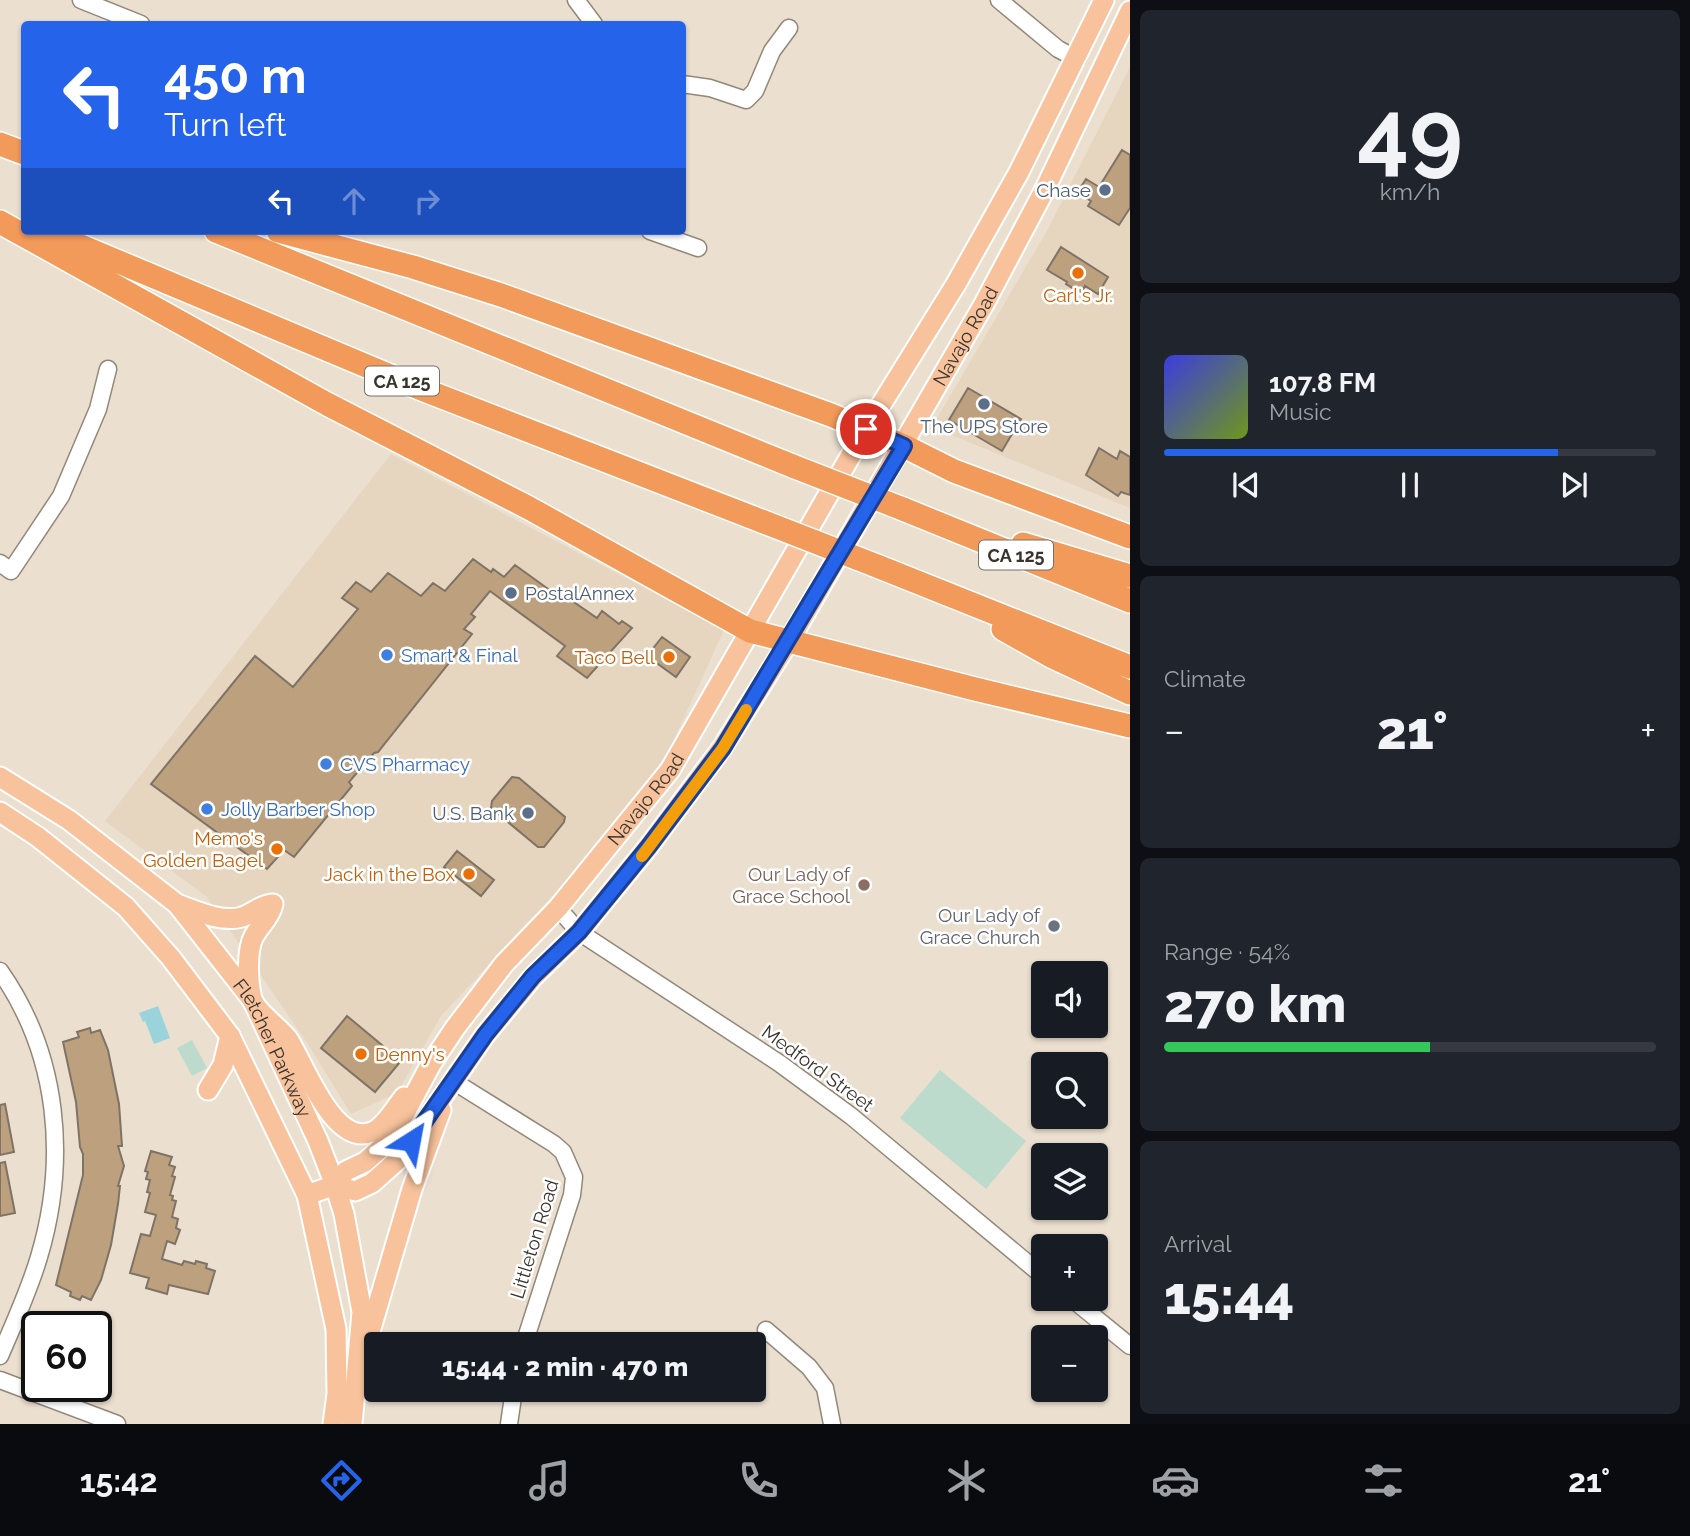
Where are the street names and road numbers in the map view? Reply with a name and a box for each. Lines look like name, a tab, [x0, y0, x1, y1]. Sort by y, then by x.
street label: Navajo Road	[928, 283, 1002, 390]
road number: CA 125	[365, 366, 439, 396]
road number: CA 125	[979, 540, 1053, 570]
street label: Navajo Road	[603, 749, 688, 849]
street label: Fletcher Parkway	[229, 974, 316, 1120]
street label: Medford Street	[758, 1020, 879, 1116]
street label: Littleton Road	[505, 1177, 563, 1301]

